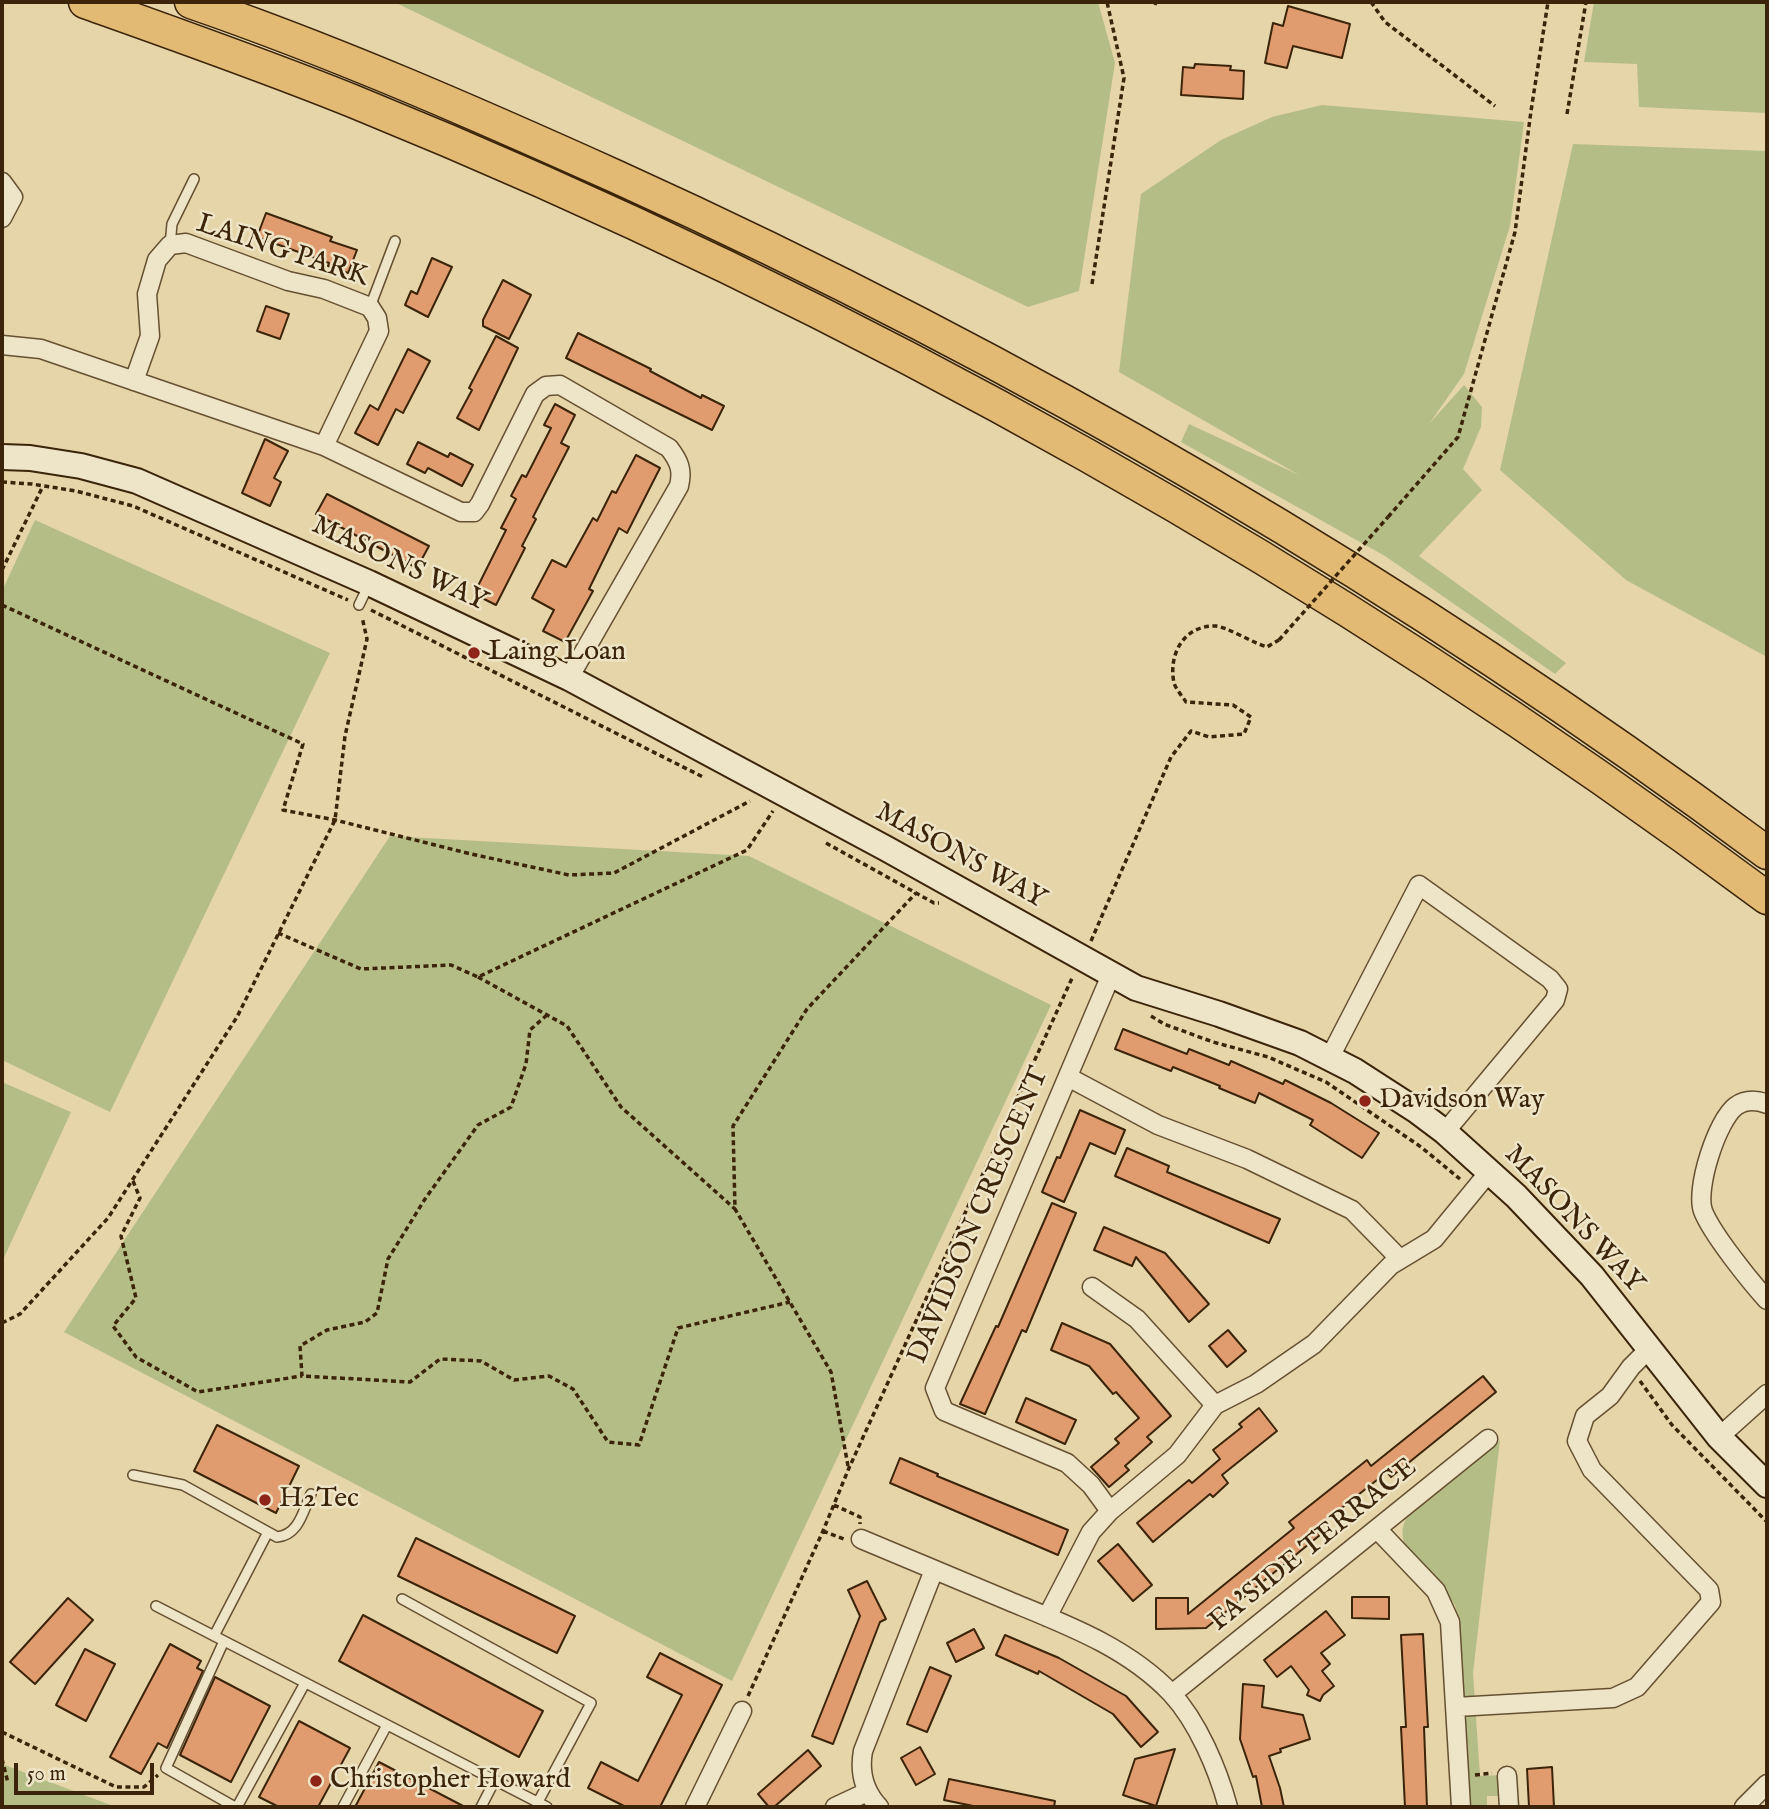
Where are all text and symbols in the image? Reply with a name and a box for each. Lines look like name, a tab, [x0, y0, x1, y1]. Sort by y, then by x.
street label: LAING PARK	[192, 208, 372, 296]
street label: MASONS WAY	[306, 510, 492, 620]
place label: Laing Loan	[488, 636, 626, 670]
marker: Laing Loan	[466, 645, 482, 661]
street label: MASONS WAY	[869, 796, 1051, 918]
street label: DAVIDSON CRESCENT	[902, 1063, 1058, 1369]
place label: Davidson Way	[1379, 1084, 1544, 1118]
marker: Davidson Way	[1357, 1093, 1373, 1109]
street label: MASONS WAY	[1496, 1139, 1650, 1301]
street label: FA'SIDE TERRACE	[1204, 1452, 1424, 1640]
place label: H2Tec	[279, 1483, 359, 1517]
marker: H2Tec	[257, 1492, 273, 1508]
scale bar	[18, 1750, 158, 1794]
text: 50 m	[27, 1761, 66, 1788]
place label: Christopher Howard	[330, 1764, 570, 1798]
marker: Christopher Howard	[308, 1773, 324, 1789]

